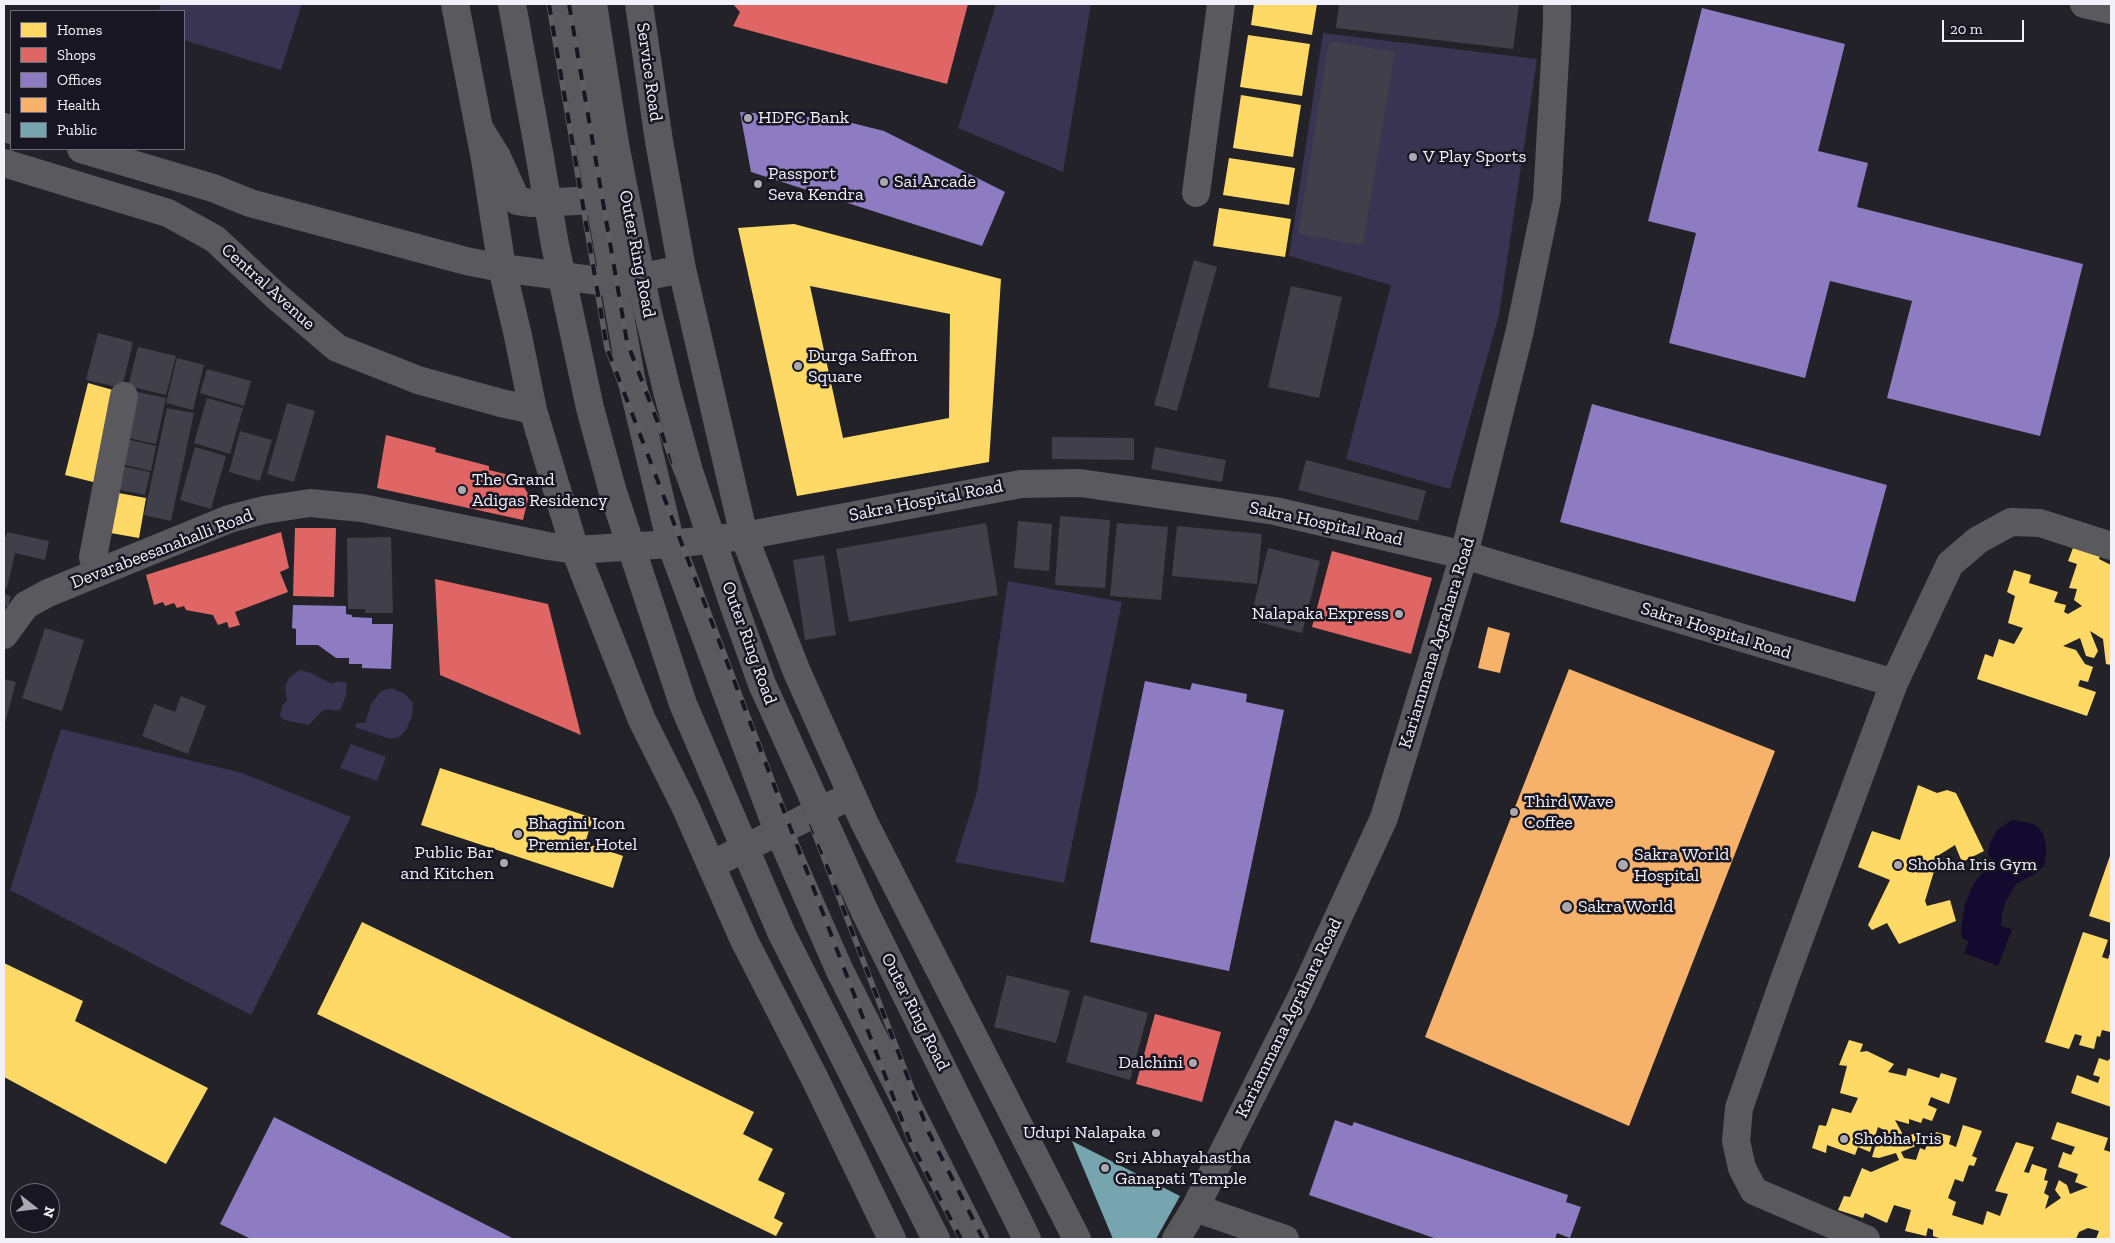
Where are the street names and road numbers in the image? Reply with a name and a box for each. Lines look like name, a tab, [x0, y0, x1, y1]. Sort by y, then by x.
street label: Service Road	[631, 21, 667, 123]
street label: Outer Ring Road	[614, 189, 660, 319]
street label: Central Avenue	[216, 239, 320, 335]
street label: Sakra Hospital Road	[847, 475, 1005, 527]
street label: Sakra Hospital Road	[1247, 497, 1405, 551]
street label: Devarabeesanahalli Road	[68, 504, 256, 594]
street label: Kariammana Agrahara Road	[1395, 535, 1479, 751]
street label: Outer Ring Road	[717, 579, 781, 707]
street label: Sakra Hospital Road	[1638, 598, 1794, 664]
street label: Kariammana Agrahara Road	[1231, 915, 1347, 1121]
street label: Outer Ring Road	[876, 950, 954, 1074]

